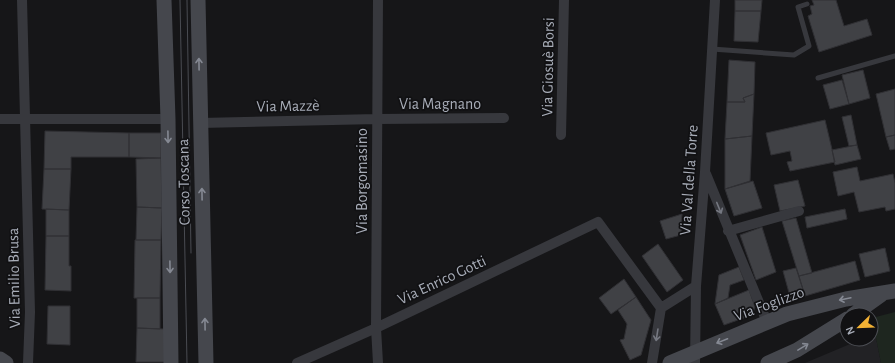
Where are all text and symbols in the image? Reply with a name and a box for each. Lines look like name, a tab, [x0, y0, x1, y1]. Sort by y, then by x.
street label: Via Giosuè Borsi	[539, 17, 557, 117]
one-way arrow	[195, 58, 203, 71]
street label: Via Magnano	[399, 96, 481, 112]
street label: Via Mazzè	[256, 97, 320, 115]
street label: Via Val della Torre	[677, 124, 701, 236]
street label: Via Borgomasino	[354, 128, 370, 234]
one-way arrow	[164, 130, 172, 143]
street label: Corso Toscana	[175, 138, 193, 226]
one-way arrow	[198, 188, 205, 201]
one-way arrow	[716, 202, 724, 214]
street label: Via Emilio Brusa	[5, 228, 23, 328]
street label: Via Enrico Gotti	[395, 253, 489, 307]
one-way arrow	[166, 260, 174, 273]
street label: Via Foglizzo	[732, 284, 806, 324]
one-way arrow	[839, 296, 852, 304]
north arrow	[839, 307, 879, 347]
one-way arrow	[201, 318, 209, 331]
text: N	[844, 325, 857, 336]
one-way arrow	[653, 328, 661, 341]
one-way arrow	[716, 337, 728, 345]
one-way arrow	[797, 343, 808, 351]

